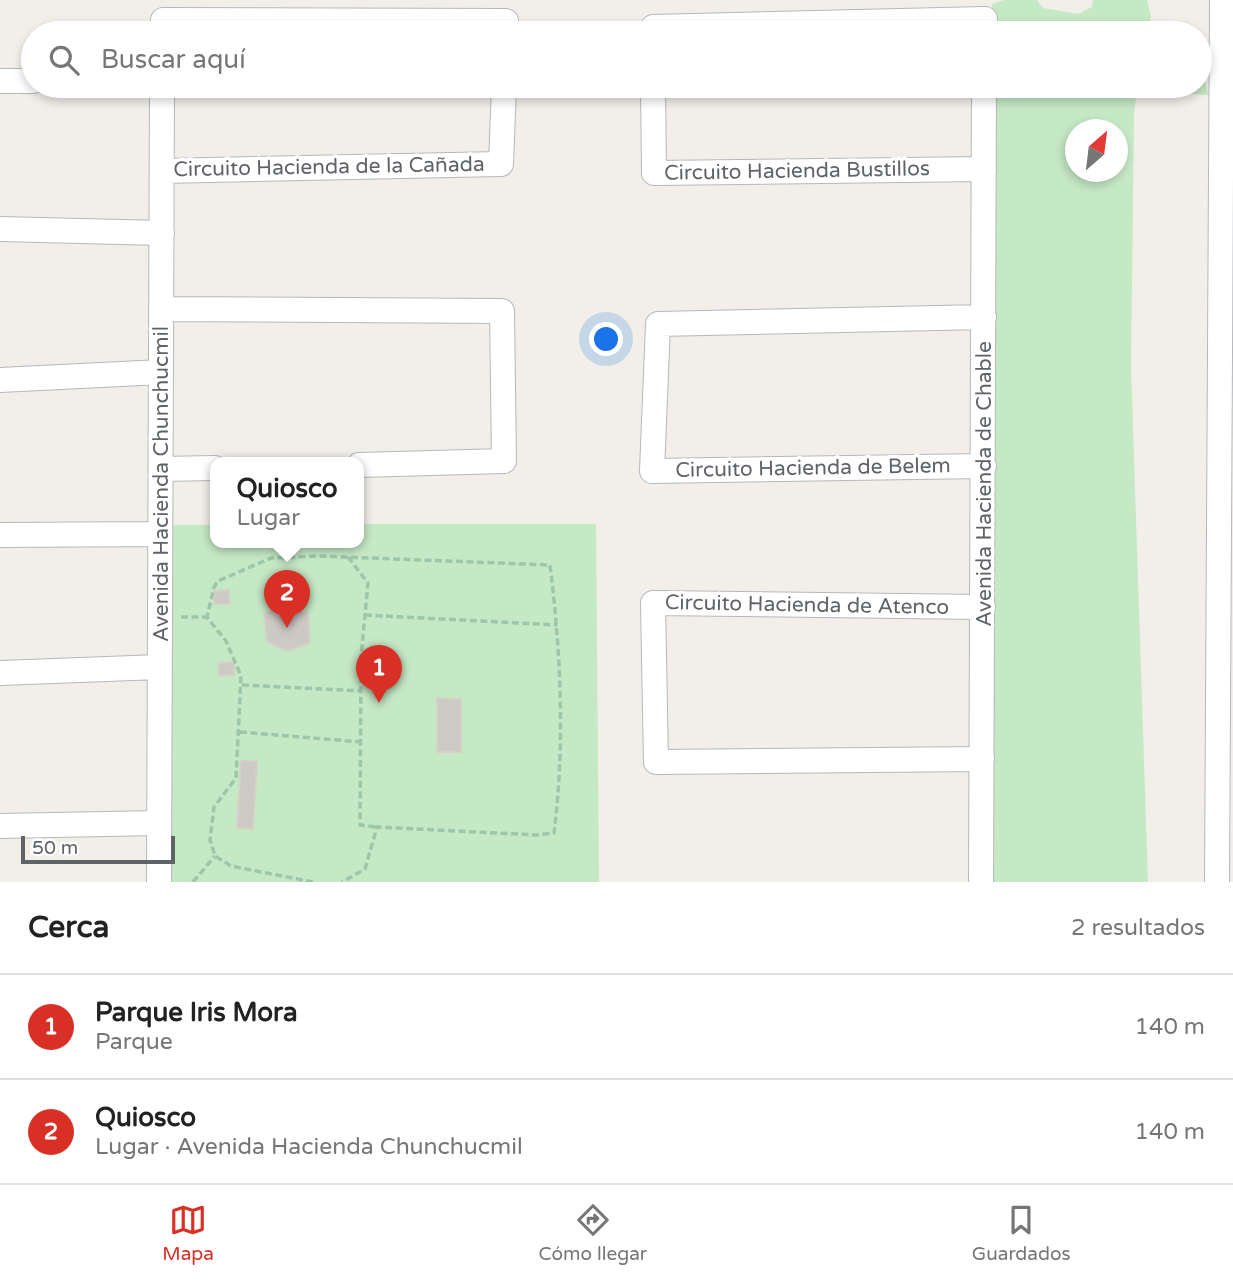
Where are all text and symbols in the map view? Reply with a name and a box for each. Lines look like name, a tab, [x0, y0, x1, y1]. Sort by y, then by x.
search box	[21, 21, 1212, 98]
icon: search	[45, 41, 83, 79]
text: Buscar aquí	[101, 44, 246, 75]
north arrow	[1065, 119, 1128, 182]
street label: Circuito Hacienda de la Cañada	[173, 152, 485, 182]
street label: Circuito Hacienda Bustillos	[664, 156, 930, 186]
your location	[589, 322, 623, 356]
street label: Avenida Hacienda Chunchucmil	[149, 326, 174, 642]
street label: Avenida Hacienda de Chable	[972, 341, 997, 627]
street label: Circuito Hacienda de Belem	[675, 453, 951, 483]
popup	[210, 457, 364, 548]
text: Quiosco	[236, 473, 338, 504]
text: Lugar	[236, 504, 300, 532]
pin: 2	[264, 570, 310, 628]
street label: Circuito Hacienda de Atenco	[665, 590, 949, 620]
pin: 1	[356, 645, 402, 703]
scale bar	[21, 833, 175, 865]
text: 50 m	[32, 837, 78, 859]
text: Cerca	[28, 909, 109, 946]
text: 2 resultados	[1071, 914, 1205, 942]
text: Parque Iris Mora	[95, 997, 298, 1028]
text: 1	[44, 1013, 58, 1041]
text: 140 m	[1135, 1013, 1205, 1041]
text: Parque	[95, 1028, 173, 1056]
text: Quiosco	[95, 1102, 196, 1133]
text: 2	[44, 1118, 58, 1146]
text: 140 m	[1135, 1118, 1205, 1146]
text: Lugar · Avenida Hacienda Chunchucmil	[95, 1133, 523, 1161]
tab: Mapa	[162, 1201, 214, 1265]
tab: Cómo llegar	[539, 1201, 647, 1265]
tab: Guardados	[972, 1201, 1071, 1265]

